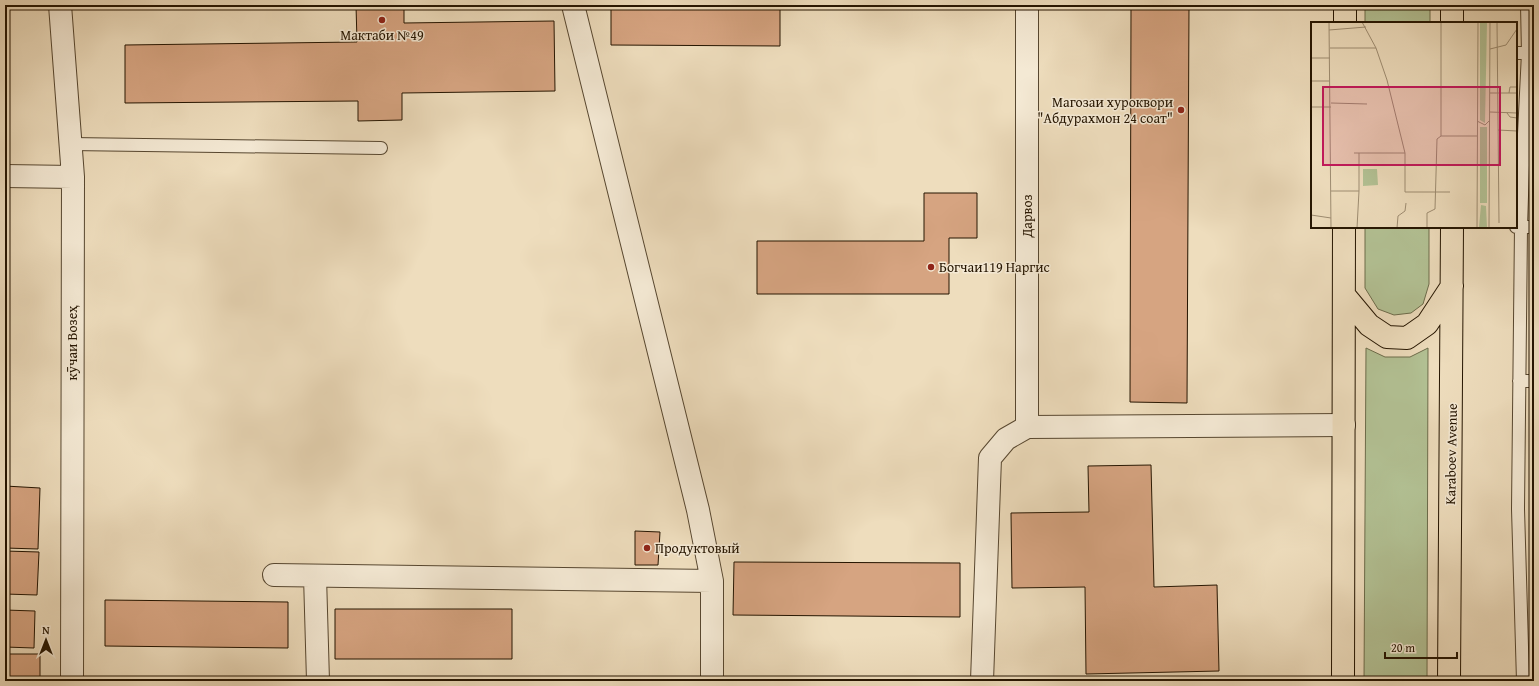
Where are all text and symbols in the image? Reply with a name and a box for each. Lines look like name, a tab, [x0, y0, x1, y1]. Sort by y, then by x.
marker: Мактаби №49	[377, 15, 387, 25]
inset map	[1311, 22, 1517, 228]
place label: Мактаби №49	[340, 25, 424, 45]
place label: Магозаи хуроквори "Абдурахмон 24 соат"	[1037, 92, 1173, 128]
marker: Магозаи хуроквори "Абдурахмон 24 соат"	[1176, 105, 1186, 115]
street label: Дарвоз	[1017, 194, 1037, 239]
place label: Богчаи119 Наргис	[939, 257, 1050, 277]
marker: Богчаи119 Наргис	[926, 262, 936, 272]
street label: кӯчаи Возеҳ	[62, 305, 82, 381]
street label: Karaboev Avenue	[1440, 403, 1462, 505]
place label: Продуктовый	[655, 538, 740, 558]
marker: Продуктовый	[642, 543, 652, 553]
north arrow	[26, 620, 66, 660]
text: N	[42, 622, 50, 638]
scale bar	[1385, 634, 1457, 660]
text: 20 m	[1391, 639, 1415, 656]

